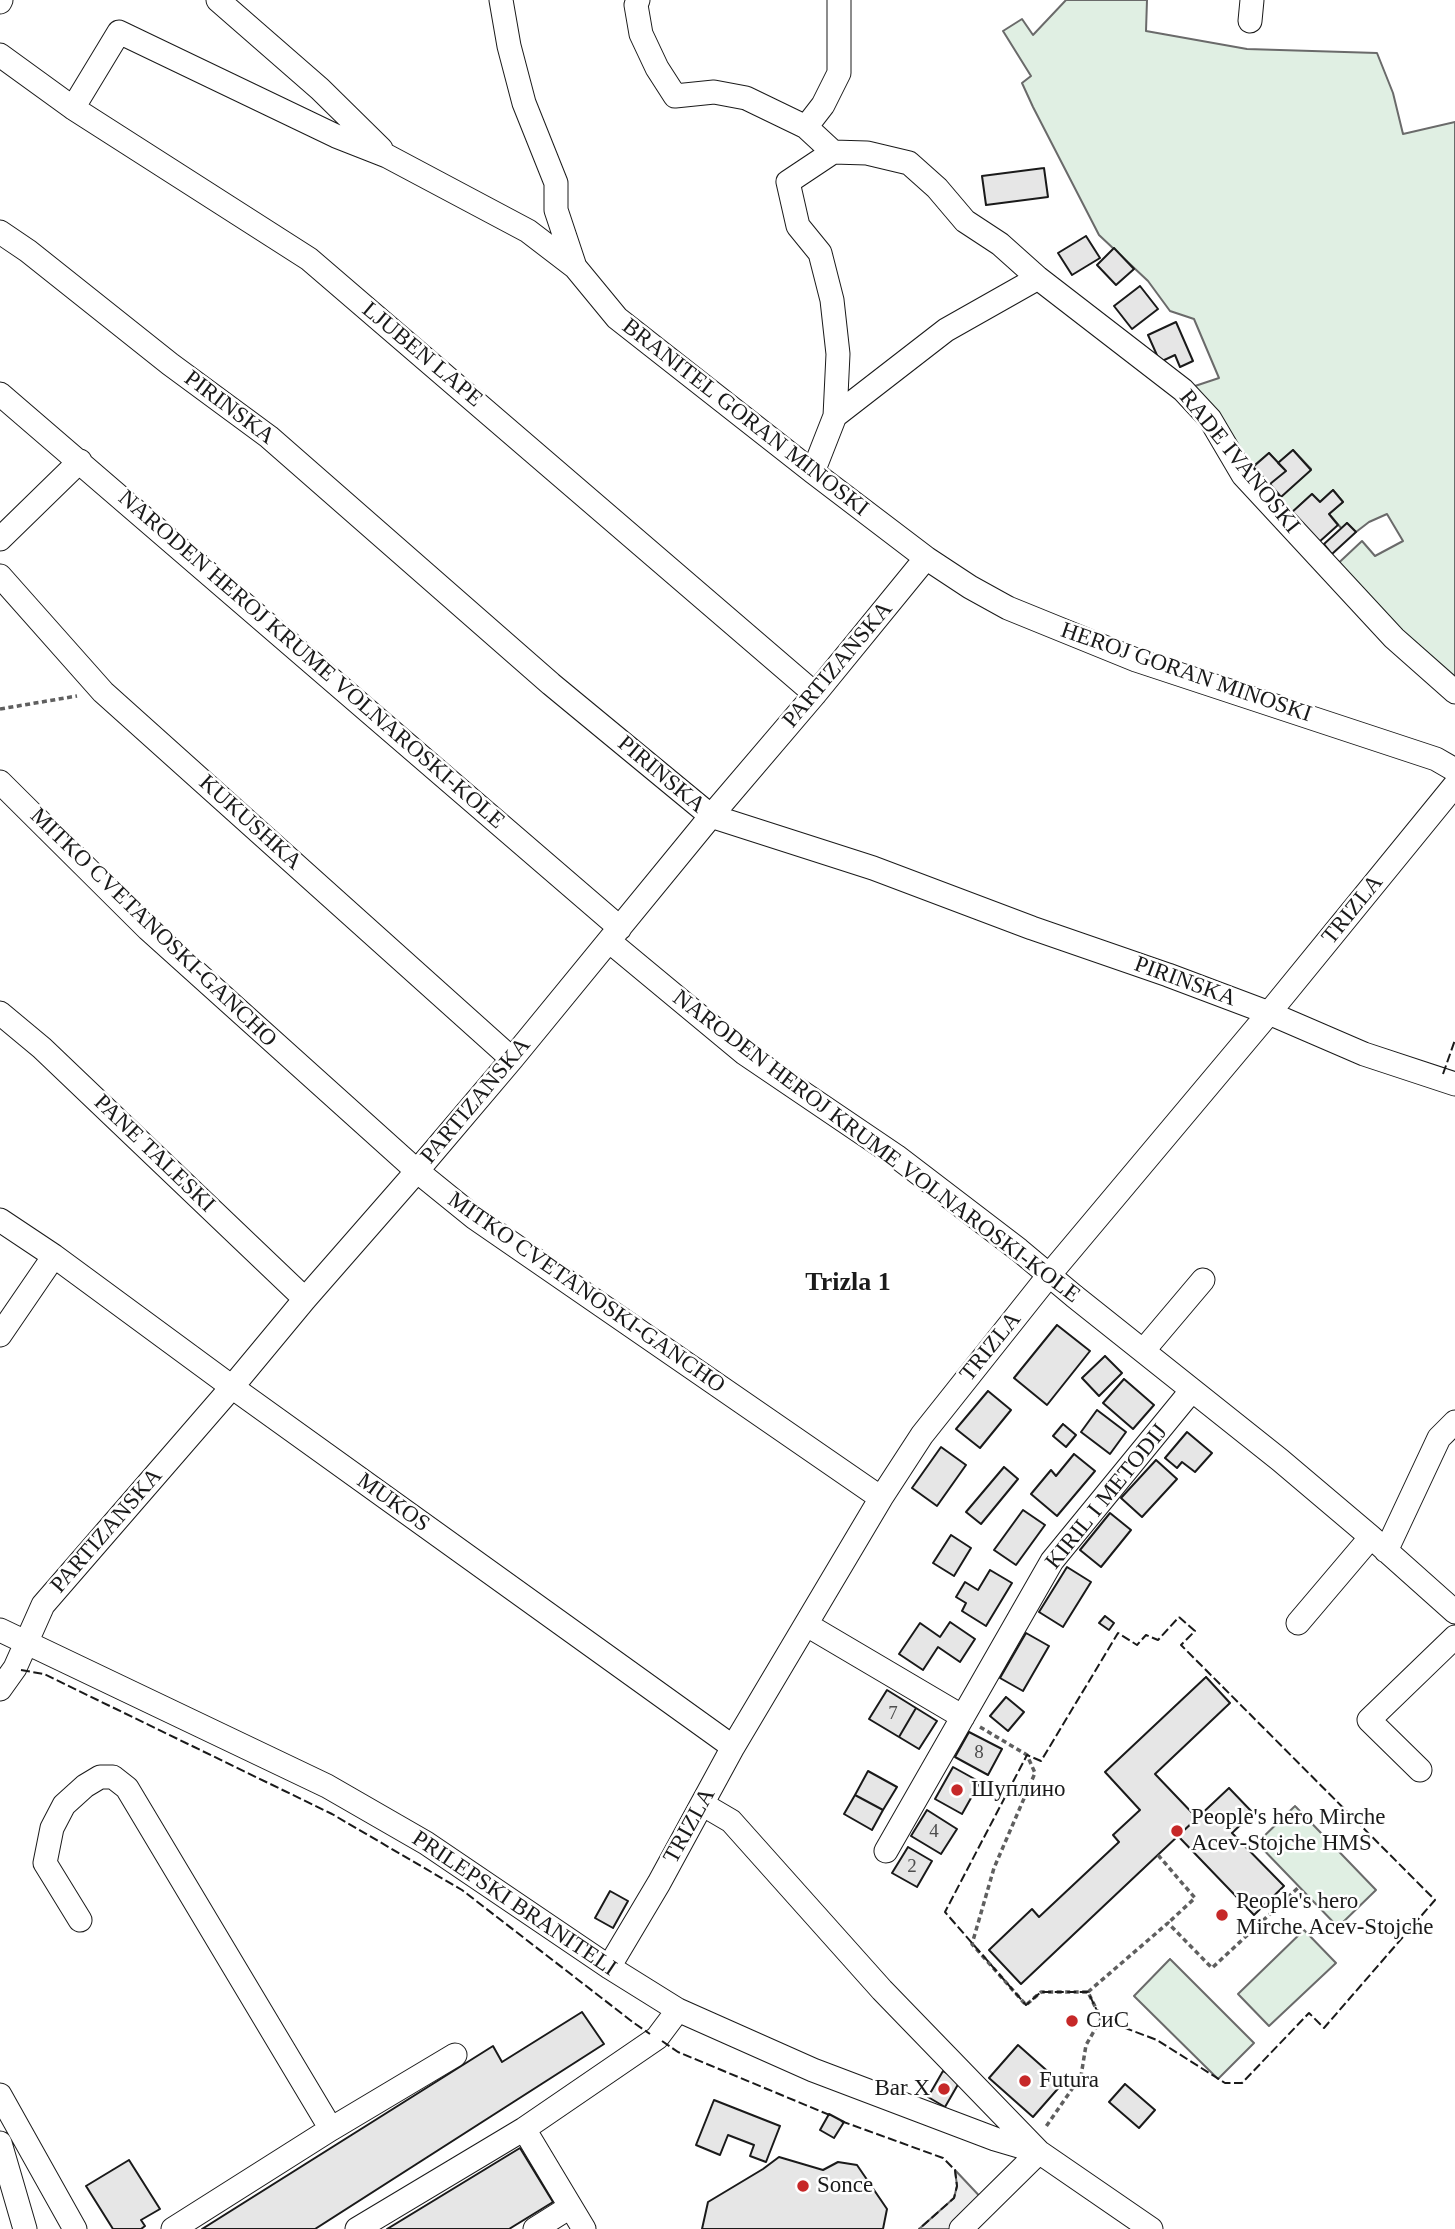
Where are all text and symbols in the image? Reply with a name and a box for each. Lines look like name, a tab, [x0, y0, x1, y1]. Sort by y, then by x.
street label: LJUBEN LAPE	[356, 297, 488, 413]
street label: BRANITEL GORAN MINOSKI	[616, 313, 874, 523]
street label: PIRINSKA	[178, 365, 280, 451]
street label: RADE IVANOSKI	[1173, 385, 1305, 539]
street label: NARODEN HEROJ KRUME VOLNAROSKI-KOLE	[112, 485, 510, 835]
street label: PARTIZANSKA	[777, 596, 899, 734]
street label: HEROJ GORAN MINOSKI	[1057, 617, 1315, 729]
street label: PIRINSKA	[612, 730, 710, 820]
street label: KUKUSHKA	[193, 770, 307, 876]
street label: MITKO CVETANOSKI-GANCHO	[24, 803, 282, 1053]
street label: TRIZLA	[1317, 870, 1389, 950]
street label: PIRINSKA	[1130, 951, 1240, 1013]
street label: NARODEN HEROJ KRUME VOLNAROSKI-KOLE	[667, 985, 1085, 1309]
street label: PARTIZANSKA	[415, 1032, 537, 1170]
street label: PANE TALESKI	[88, 1089, 220, 1219]
street label: MITKO CVETANOSKI-GANCHO	[442, 1186, 730, 1400]
district label: Trizla 1	[805, 1267, 891, 1299]
street label: TRIZLA	[955, 1307, 1027, 1387]
street label: KIRIL I METODIJ	[1040, 1419, 1174, 1575]
street label: PARTIZANSKA	[45, 1463, 169, 1599]
street label: MUKOS	[351, 1467, 435, 1539]
house number: 7	[888, 1703, 898, 1725]
house number: 8	[974, 1742, 984, 1764]
place label: Шуплино	[971, 1776, 1066, 1804]
marker: Шуплино	[949, 1782, 965, 1798]
street label: TRIZLA	[658, 1784, 722, 1868]
place label: People's hero Mirche Acev-Stojche HMS	[1191, 1804, 1385, 1858]
house number: 4	[929, 1821, 939, 1843]
marker: People's hero Mirche Acev-Stojche HMS	[1169, 1823, 1185, 1839]
street label: PRILEPSKI BRANITELI	[406, 1825, 622, 1983]
house number: 2	[907, 1856, 917, 1878]
place label: People's hero Mirche Acev-Stojche	[1236, 1888, 1433, 1942]
marker: People's hero Mirche Acev-Stojche	[1214, 1907, 1230, 1923]
place label: СиС	[1086, 2007, 1129, 2035]
marker: СиС	[1064, 2013, 1080, 2029]
place label: Futura	[1039, 2067, 1099, 2095]
marker: Futura	[1017, 2073, 1033, 2089]
place label: Bar X	[874, 2075, 930, 2103]
marker: Bar X	[936, 2081, 952, 2097]
place label: Sonce	[817, 2172, 873, 2200]
marker: Sonce	[795, 2178, 811, 2194]

